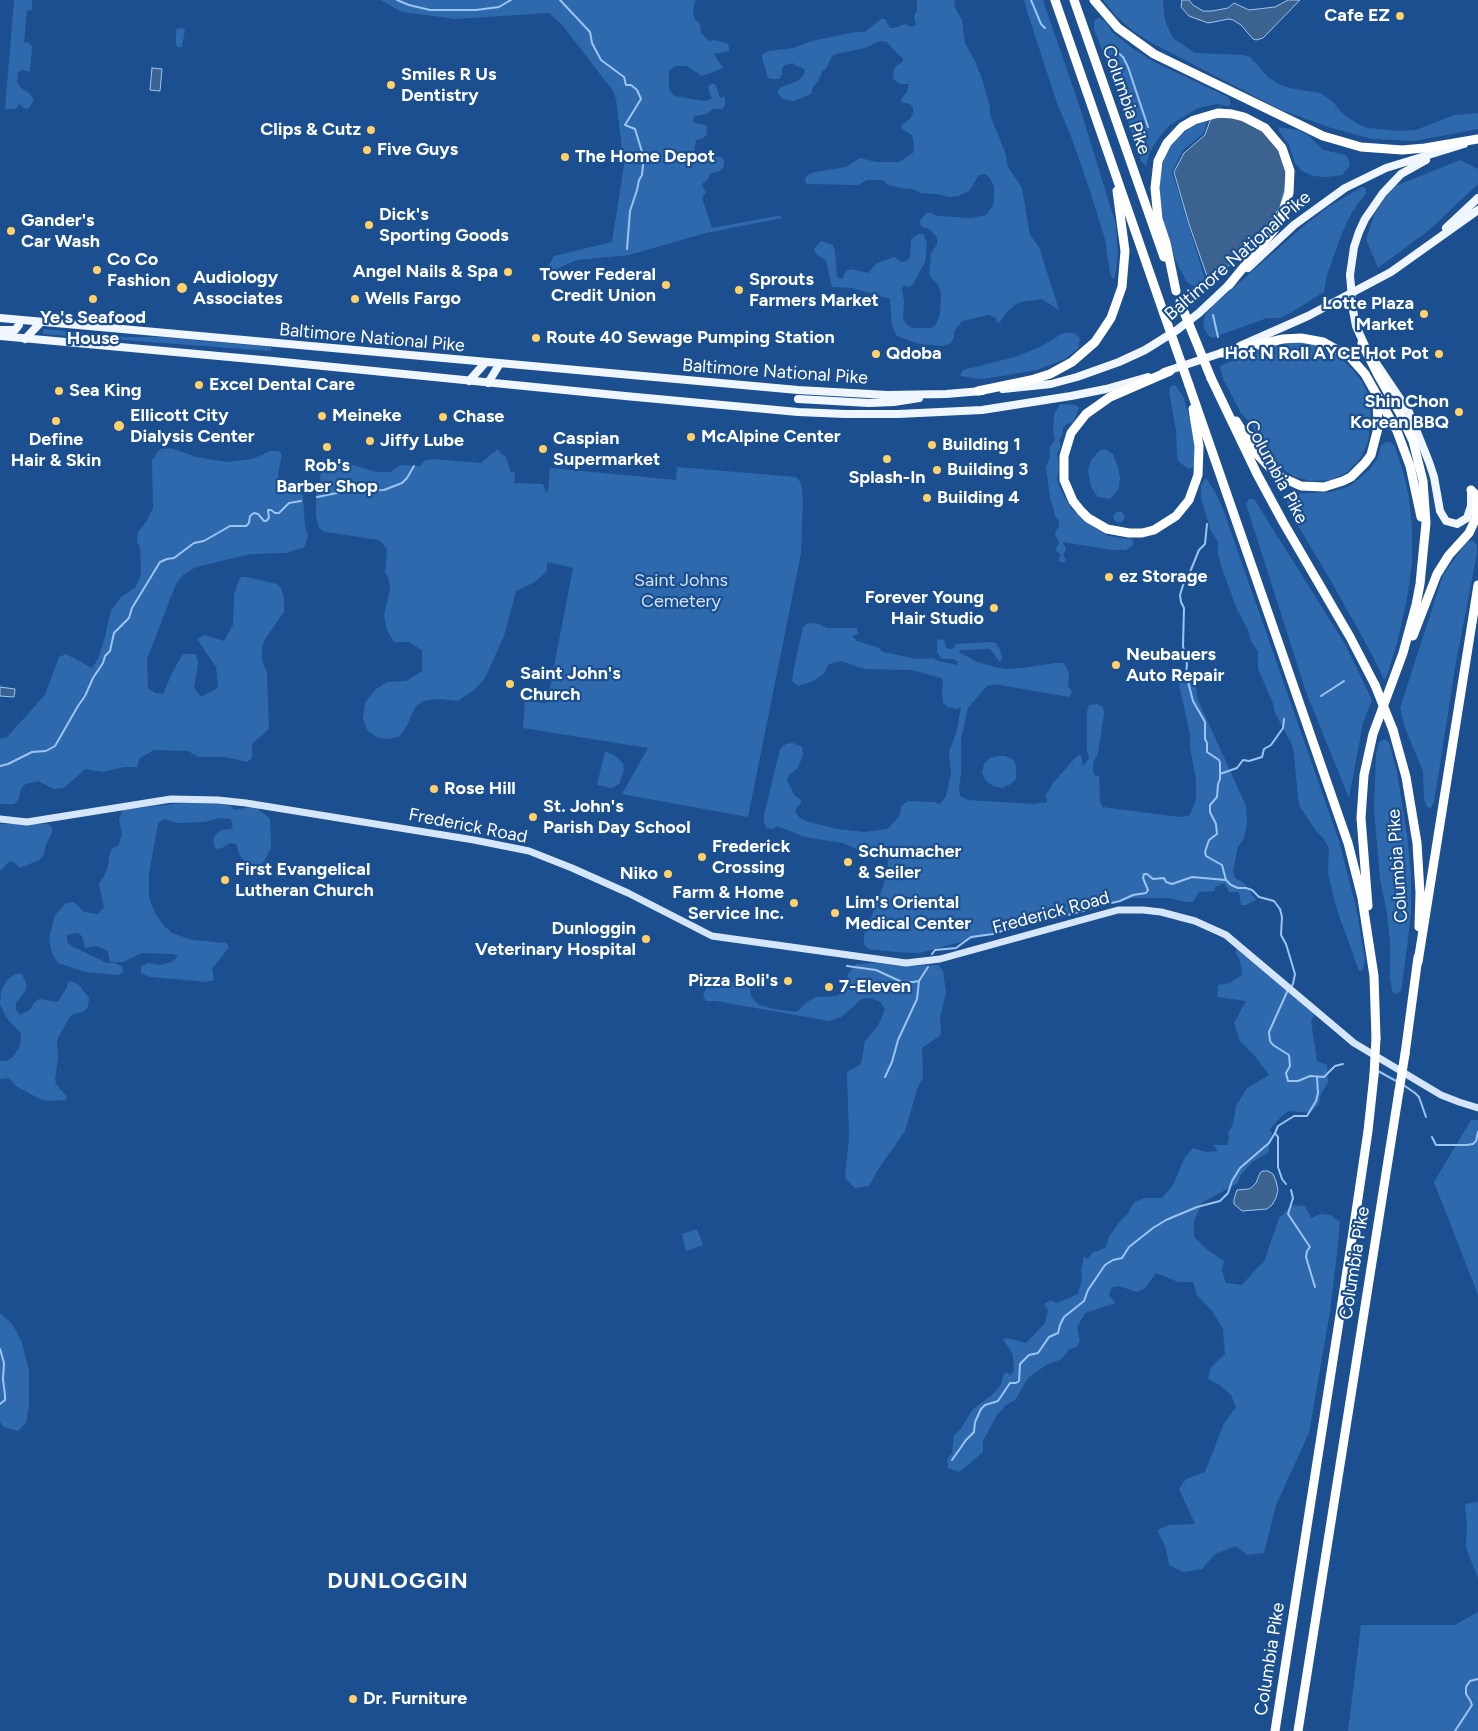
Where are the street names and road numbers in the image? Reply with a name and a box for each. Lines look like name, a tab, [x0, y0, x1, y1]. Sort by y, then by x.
street label: Columbia Pike	[1097, 43, 1155, 157]
street label: Baltimore National Pike	[1161, 187, 1315, 325]
street label: Baltimore National Pike	[278, 319, 466, 357]
street label: Baltimore National Pike	[681, 355, 869, 389]
street label: Columbia Pike	[1240, 417, 1312, 527]
street label: Frederick Road	[407, 804, 529, 848]
street label: Columbia Pike	[1383, 808, 1413, 924]
street label: Frederick Road	[990, 887, 1112, 939]
street label: Columbia Pike	[1335, 1205, 1375, 1321]
street label: Columbia Pike	[1250, 1601, 1290, 1717]

